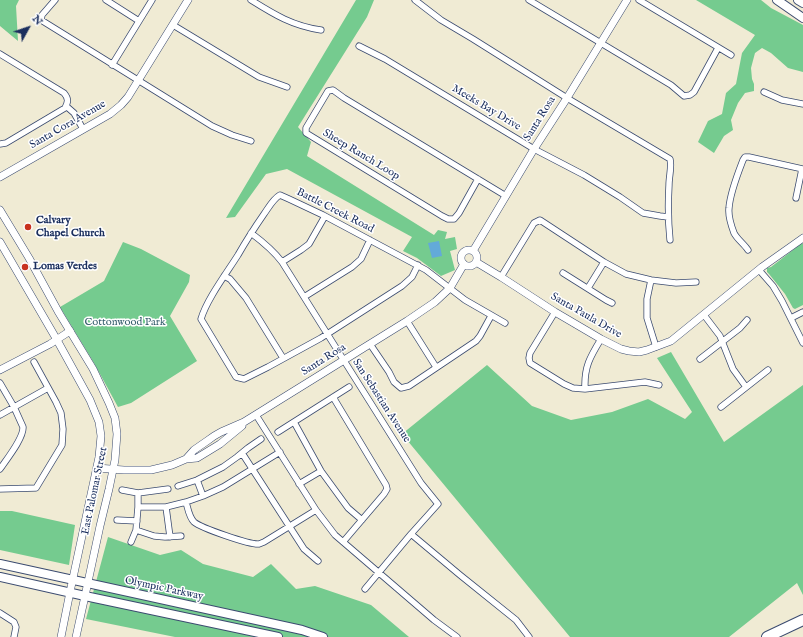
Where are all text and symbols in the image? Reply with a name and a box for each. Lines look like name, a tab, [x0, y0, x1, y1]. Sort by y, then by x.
north arrow	[8, 8, 48, 48]
text: N	[29, 12, 46, 28]
street label: Meeks Bay Drive	[449, 82, 523, 134]
street label: Santa Rosa	[521, 94, 559, 144]
street label: Santa Cora Avenue	[28, 98, 108, 152]
street label: Sheep Ranch Loop	[320, 127, 402, 183]
street label: Battle Creek Road	[294, 186, 376, 236]
place label: Calvary Chapel Church	[36, 214, 105, 240]
marker: Calvary Chapel Church	[23, 222, 33, 232]
place label: Lomas Verdes	[33, 260, 97, 274]
marker: Lomas Verdes	[20, 262, 30, 272]
street label: Santa Paula Drive	[548, 290, 624, 342]
park label: Cottonwood Park	[84, 316, 166, 330]
street label: Santa Rosa	[299, 341, 349, 379]
street label: San Sebastian Avenue	[349, 357, 413, 445]
street label: East Palomar Street	[79, 446, 111, 536]
street label: Olympic Parkway	[124, 574, 204, 604]

